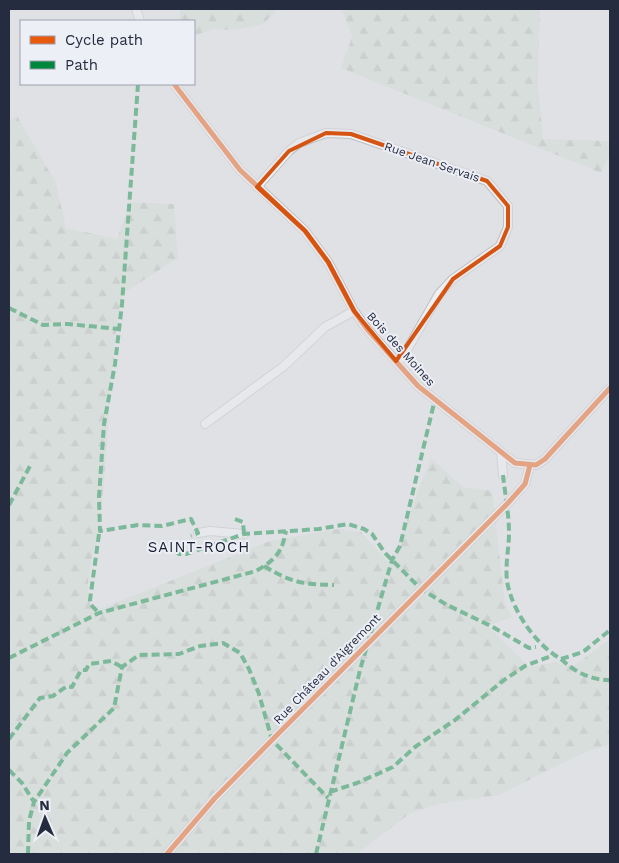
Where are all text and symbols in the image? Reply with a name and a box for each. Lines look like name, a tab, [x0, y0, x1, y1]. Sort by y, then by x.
legend	[20, 20, 195, 85]
text: Cycle path	[65, 31, 143, 49]
text: Path	[65, 56, 98, 74]
street label: Rue Jean Servais	[383, 139, 481, 185]
street label: Bois des Moines	[364, 309, 438, 389]
district label: SAINT-ROCH	[148, 538, 250, 556]
street label: Rue Château d'Aigremont	[271, 611, 383, 727]
north arrow	[20, 793, 70, 843]
text: N	[39, 797, 50, 813]

